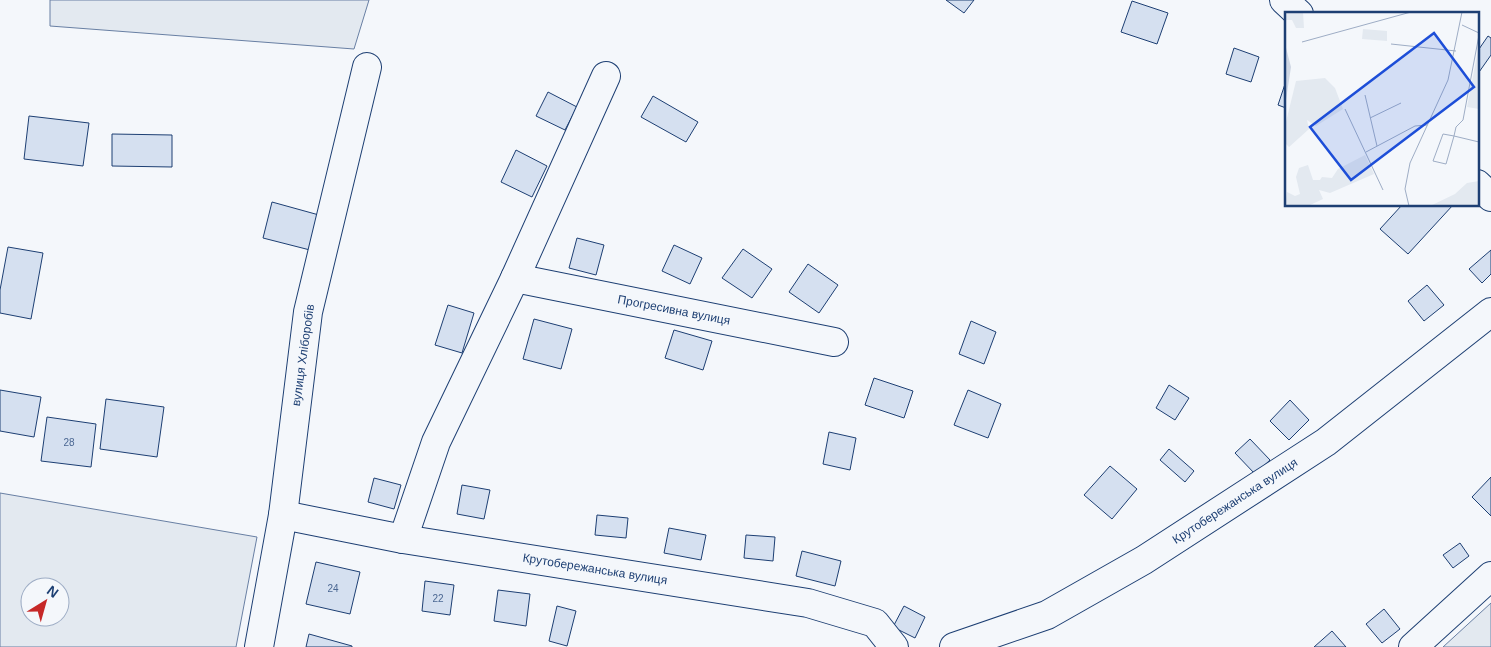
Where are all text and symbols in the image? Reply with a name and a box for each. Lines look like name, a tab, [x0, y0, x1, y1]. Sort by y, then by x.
inset map	[1285, 12, 1478, 206]
street label: Прогресивна вулиця	[617, 292, 731, 328]
street label: вулиця Хліборобів	[289, 303, 317, 407]
house number: 28	[63, 437, 75, 448]
street label: Крутобережанська вулиця	[1170, 455, 1300, 547]
street label: Крутобережанська вулиця	[522, 551, 668, 587]
north arrow	[20, 577, 70, 627]
text: N	[44, 582, 62, 601]
house number: 24	[327, 583, 339, 594]
house number: 22	[432, 593, 444, 604]

